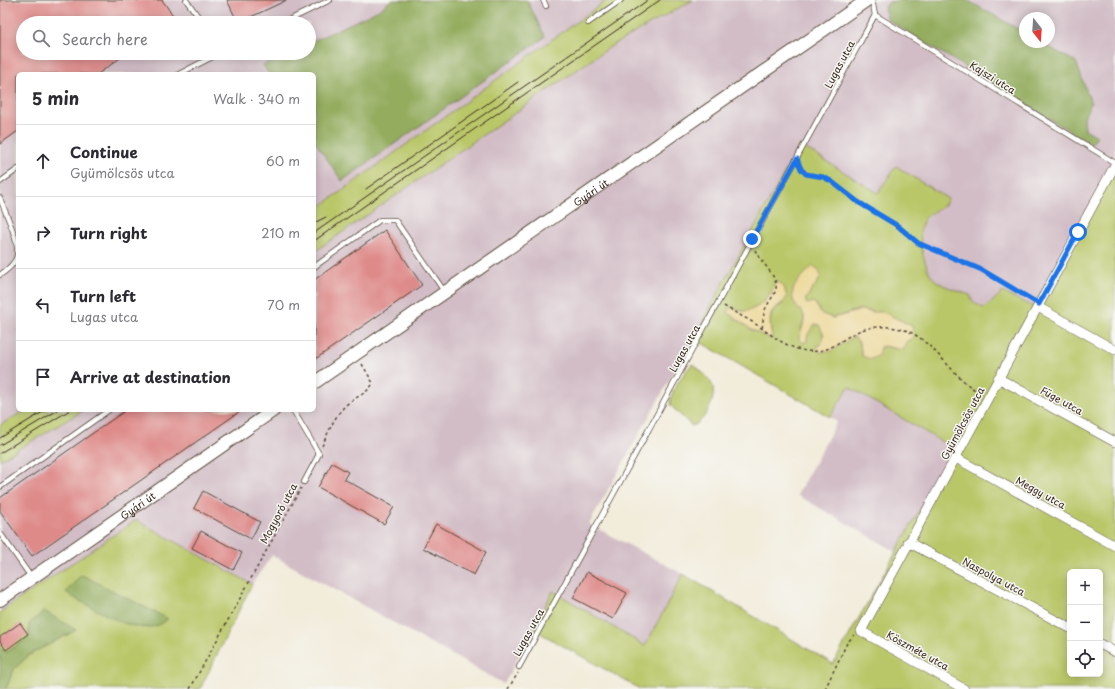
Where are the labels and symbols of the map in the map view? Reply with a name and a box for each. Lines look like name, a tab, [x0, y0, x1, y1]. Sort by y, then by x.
north arrow	[1019, 12, 1055, 48]
street label: Lugas utca	[820, 37, 858, 91]
street label: Kajszi utca	[967, 57, 1020, 97]
street label: Gyári út	[570, 174, 611, 209]
route start	[1069, 223, 1087, 241]
route end	[743, 230, 761, 248]
street label: Lugas utca	[665, 321, 704, 375]
street label: Füge utca	[1038, 382, 1087, 418]
street label: Gyümölcsös utca	[936, 383, 988, 462]
street label: Meggy utca	[1013, 472, 1069, 512]
street label: Mogyoró utca	[256, 479, 302, 546]
street label: Gyári út	[117, 487, 158, 522]
street label: Naspolya utca	[960, 553, 1029, 599]
street label: Lugas utca	[509, 605, 548, 659]
street label: Köszméte utca	[884, 627, 953, 674]

